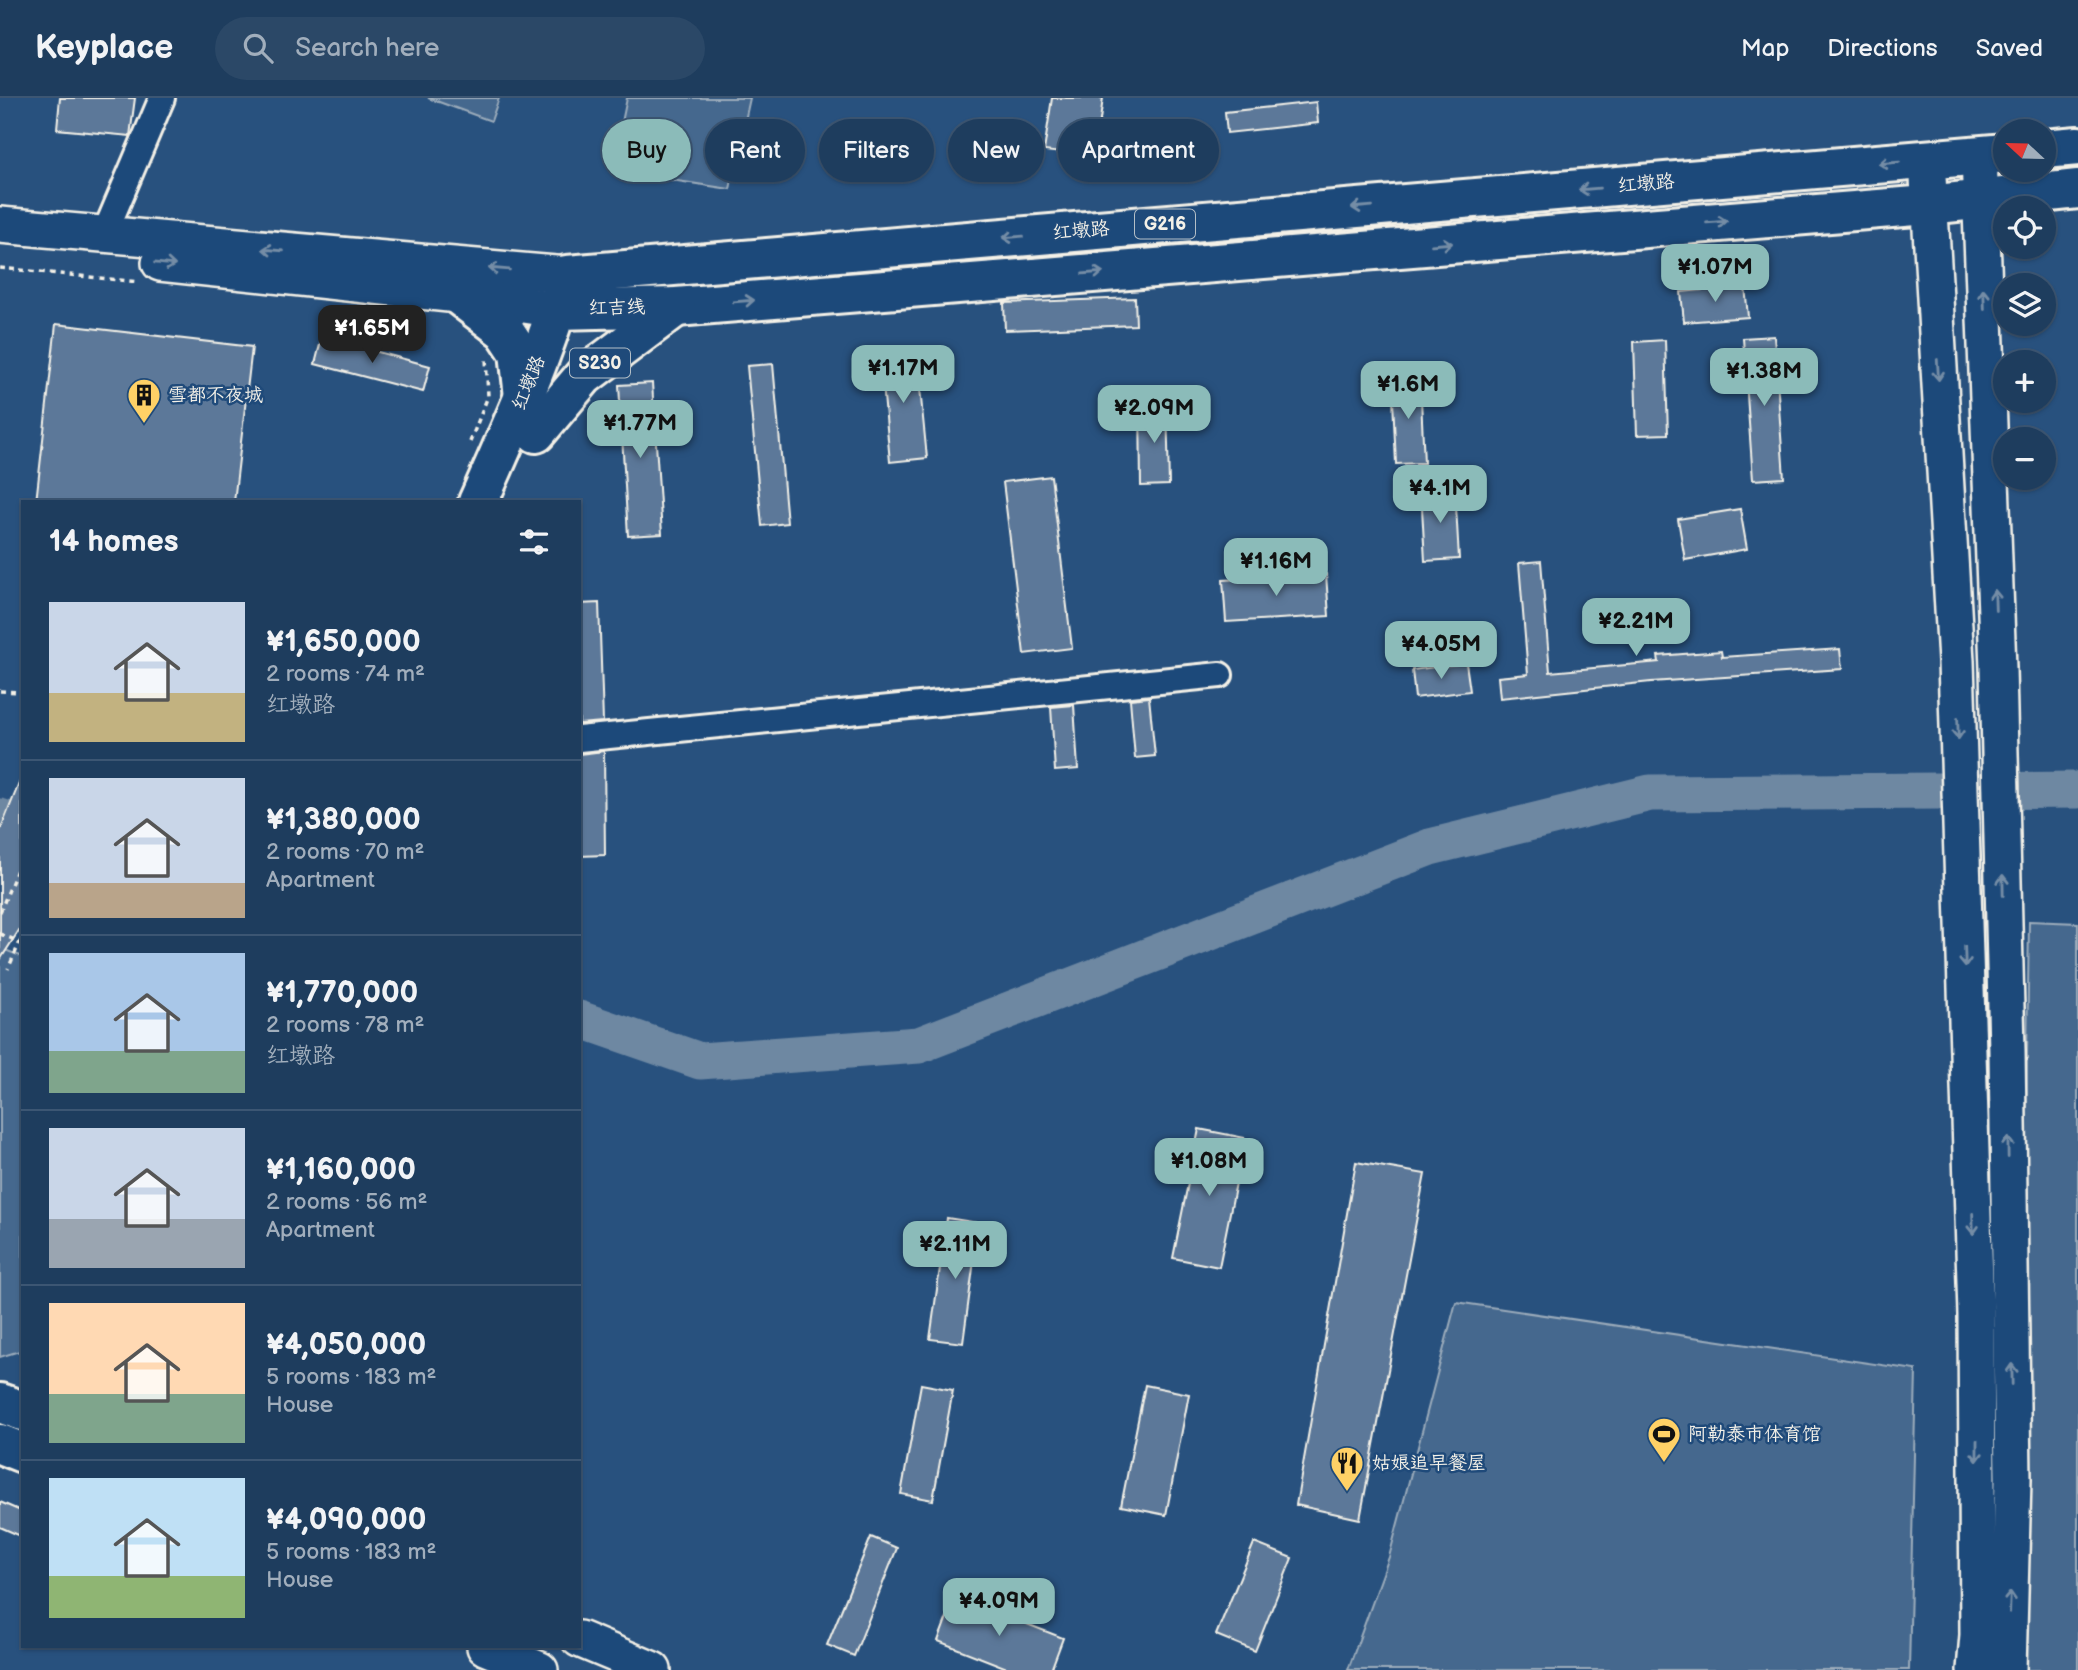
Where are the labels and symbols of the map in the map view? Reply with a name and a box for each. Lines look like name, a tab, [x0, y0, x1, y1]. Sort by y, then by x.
north arrow	[1993, 119, 2056, 182]
one-way arrow	[1878, 157, 1901, 170]
street label: 红墩路	[1617, 170, 1675, 198]
one-way arrow	[1578, 182, 1601, 195]
one-way arrow	[1351, 201, 1374, 214]
road number: G216	[1135, 210, 1195, 238]
one-way arrow	[1705, 215, 1728, 228]
street label: 红墩路	[1052, 217, 1110, 245]
one-way arrow	[1002, 231, 1025, 244]
one-way arrow	[1430, 237, 1452, 250]
one-way arrow	[262, 243, 284, 256]
pin: ¥1.07M	[1658, 244, 1772, 304]
one-way arrow	[153, 258, 176, 271]
one-way arrow	[489, 262, 511, 275]
one-way arrow	[1081, 266, 1104, 279]
one-way arrow	[1977, 288, 1990, 311]
one-way arrow	[732, 294, 755, 307]
street label: 红吉线	[588, 296, 646, 320]
pin: ¥1.65M	[315, 306, 429, 365]
pin: ¥1.17M	[846, 345, 960, 405]
road number: S230	[570, 348, 630, 377]
pin: ¥1.38M	[1707, 348, 1821, 408]
street label: 红墩路	[508, 352, 550, 414]
one-way arrow	[1932, 359, 1945, 381]
pin: ¥1.6M	[1359, 362, 1457, 421]
building icon: 雪都不夜城	[125, 376, 163, 425]
place label: 雪都不夜城	[168, 384, 263, 407]
pin: ¥2.09M	[1097, 386, 1211, 445]
pin: ¥1.77M	[583, 400, 697, 460]
pin: ¥4.1M	[1391, 466, 1489, 525]
pin: ¥1.16M	[1219, 538, 1333, 598]
one-way arrow	[1989, 588, 2002, 611]
pin: ¥2.21M	[1579, 598, 1693, 658]
pin: ¥4.05M	[1384, 622, 1498, 681]
one-way arrow	[1952, 718, 1965, 741]
one-way arrow	[1996, 874, 2010, 897]
one-way arrow	[1959, 945, 1972, 968]
one-way arrow	[2002, 1136, 2015, 1159]
pin: ¥1.08M	[1152, 1138, 1266, 1198]
one-way arrow	[1967, 1212, 1980, 1235]
pin: ¥2.11M	[898, 1222, 1012, 1281]
one-way arrow	[2005, 1363, 2019, 1386]
sports icon: 阿勒泰市体育馆	[1645, 1415, 1683, 1464]
place label: 阿勒泰市体育馆	[1688, 1423, 1821, 1446]
one-way arrow	[1970, 1440, 1984, 1463]
restaurant icon: 姑娘追早餐屋	[1328, 1444, 1366, 1493]
place label: 姑娘追早餐屋	[1372, 1452, 1486, 1475]
pin: ¥4.09M	[942, 1578, 1056, 1638]
one-way arrow	[2004, 1591, 2017, 1614]

